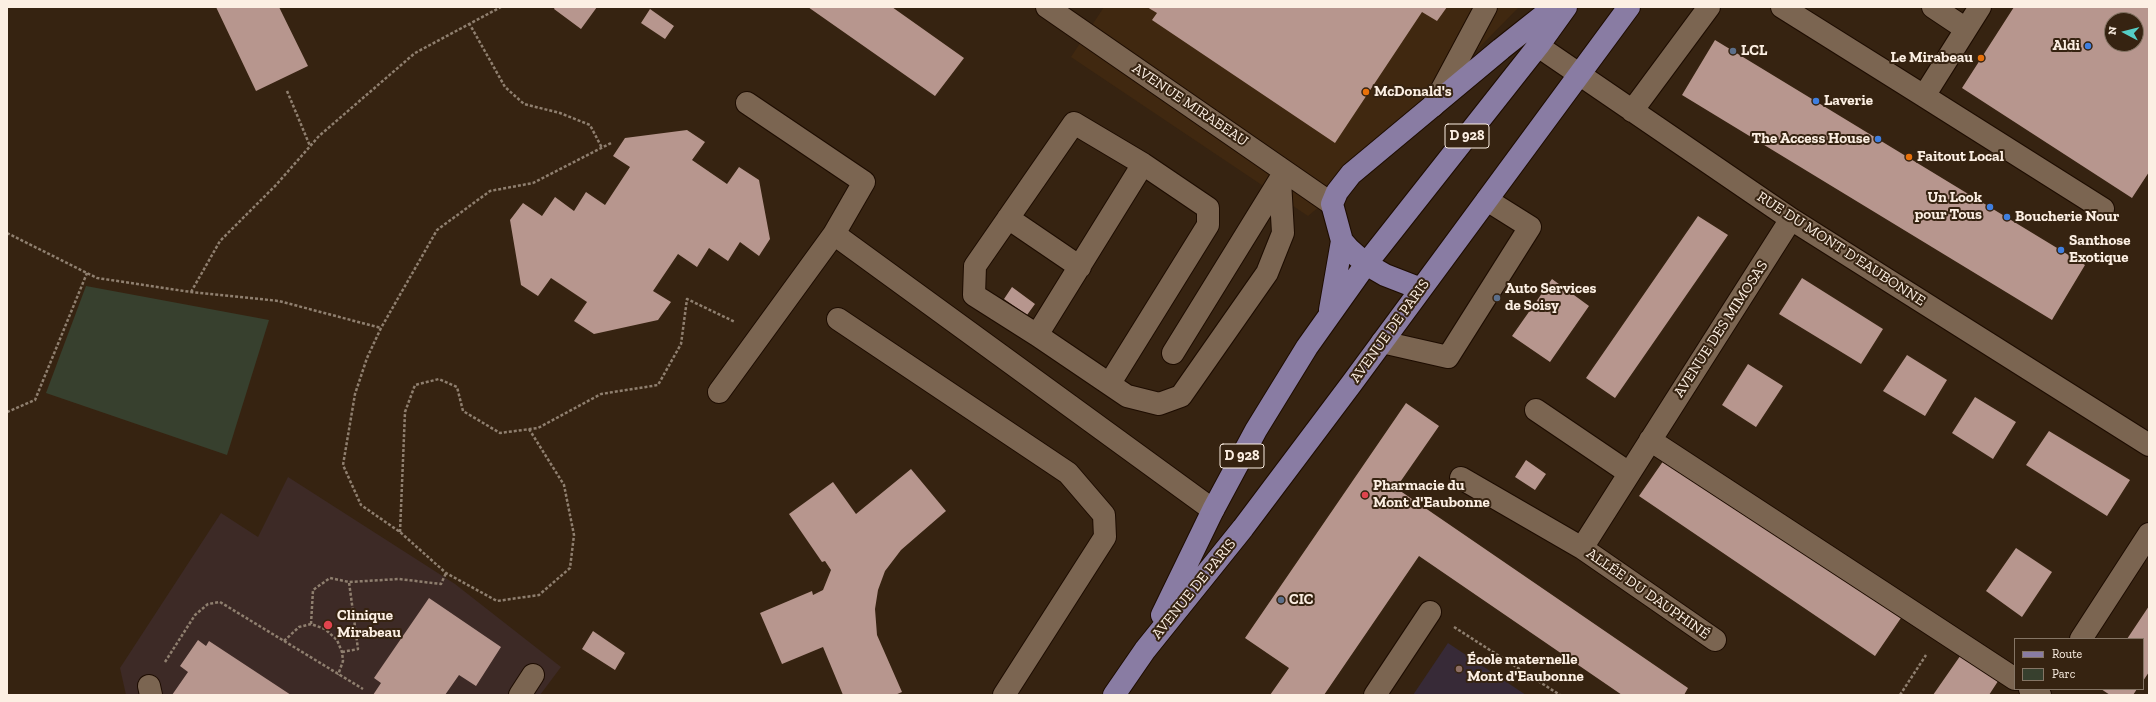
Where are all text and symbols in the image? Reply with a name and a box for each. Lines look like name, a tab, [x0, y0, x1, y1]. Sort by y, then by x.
north arrow	[2104, 12, 2144, 52]
text: N	[2106, 26, 2120, 36]
place label: Aldi	[2052, 37, 2080, 55]
marker: Aldi	[2083, 41, 2093, 51]
place label: LCL	[1741, 42, 1767, 60]
marker: LCL	[1728, 46, 1738, 56]
place label: Le Mirabeau	[1891, 49, 1973, 67]
marker: Le Mirabeau	[1976, 53, 1986, 63]
street label: AVENUE MIRABEAU	[1129, 59, 1251, 151]
place label: McDonald's	[1374, 83, 1452, 101]
marker: McDonald's	[1361, 87, 1371, 97]
place label: Laverie	[1824, 92, 1873, 110]
marker: Laverie	[1811, 96, 1821, 106]
road number: D 928	[1445, 124, 1489, 148]
place label: The Access House	[1752, 130, 1870, 148]
marker: The Access House	[1873, 134, 1883, 144]
place label: Faitout Local	[1917, 148, 2004, 166]
marker: Faitout Local	[1904, 152, 1914, 162]
street label: RUE DU MONT D'EAUBONNE	[1753, 188, 1929, 310]
place label: Un Look pour Tous	[1915, 189, 1982, 224]
marker: Un Look pour Tous	[1985, 202, 1995, 212]
place label: Boucherie Nour	[2015, 208, 2119, 226]
marker: Boucherie Nour	[2002, 212, 2012, 222]
place label: Santhose Exotique	[2069, 232, 2130, 267]
marker: Santhose Exotique	[2056, 245, 2066, 255]
street label: AVENUE DES MIMOSAS	[1670, 257, 1772, 401]
street label: AVENUE DE PARIS	[1346, 276, 1434, 386]
place label: Auto Services de Soisy	[1505, 280, 1596, 315]
marker: Auto Services de Soisy	[1492, 293, 1502, 303]
road number: D 928	[1220, 444, 1264, 468]
place label: Pharmacie du Mont d'Eaubonne	[1373, 477, 1490, 512]
marker: Pharmacie du Mont d'Eaubonne	[1360, 490, 1370, 500]
street label: AVENUE DE PARIS	[1148, 535, 1240, 643]
street label: ALLÉE DU DAUPHINÉ	[1583, 545, 1713, 643]
place label: CIC	[1289, 591, 1313, 609]
marker: CIC	[1276, 595, 1286, 605]
place label: Clinique Mirabeau	[337, 607, 401, 642]
marker: Clinique Mirabeau	[322, 619, 334, 631]
legend	[2014, 638, 2144, 690]
text: Route	[2052, 647, 2082, 661]
place label: École maternelle Mont d'Eaubonne	[1467, 651, 1584, 686]
marker: École maternelle Mont d'Eaubonne	[1454, 664, 1464, 674]
text: Parc	[2052, 667, 2075, 681]

